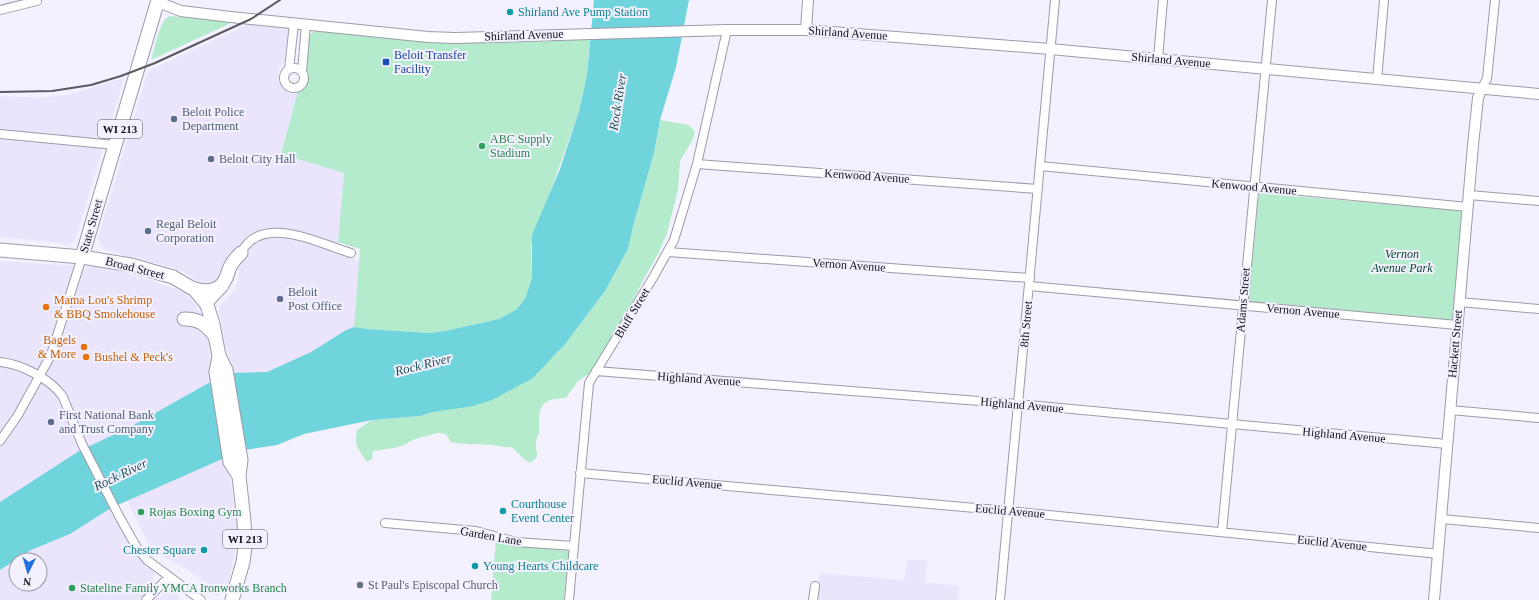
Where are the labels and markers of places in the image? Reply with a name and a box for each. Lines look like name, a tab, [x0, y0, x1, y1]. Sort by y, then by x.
place label: Shirland Ave Pump Station	[518, 5, 648, 19]
marker: Shirland Ave Pump Station	[505, 7, 515, 17]
place label: Beloit Transfer Facility	[394, 48, 466, 76]
marker: Beloit Transfer Facility	[381, 57, 391, 67]
place label: Beloit Police Department	[182, 105, 244, 133]
marker: Beloit Police Department	[169, 114, 179, 124]
place label: ABC Supply Stadium	[490, 132, 552, 160]
marker: ABC Supply Stadium	[477, 141, 487, 151]
place label: Beloit City Hall	[219, 152, 296, 166]
marker: Beloit City Hall	[206, 154, 216, 164]
place label: Regal Beloit Corporation	[156, 217, 217, 245]
marker: Regal Beloit Corporation	[143, 226, 153, 236]
place label: Beloit Post Office	[288, 285, 342, 313]
place label: Mama Lou's Shrimp & BBQ Smokehouse	[54, 293, 155, 321]
marker: Beloit Post Office	[275, 294, 285, 304]
marker: Mama Lou's Shrimp & BBQ Smokehouse	[41, 302, 51, 312]
place label: Bagels & More	[38, 333, 76, 361]
marker: Bagels & More	[79, 342, 89, 352]
place label: Bushel & Peck's	[94, 350, 173, 364]
marker: Bushel & Peck's	[81, 352, 91, 362]
place label: First National Bank and Trust Company	[59, 408, 154, 436]
marker: First National Bank and Trust Company	[46, 417, 56, 427]
place label: Courthouse Event Center	[511, 497, 574, 525]
place label: Rojas Boxing Gym	[149, 505, 242, 519]
marker: Courthouse Event Center	[498, 506, 508, 516]
marker: Rojas Boxing Gym	[136, 507, 146, 517]
place label: Chester Square	[123, 543, 196, 557]
marker: Chester Square	[199, 545, 209, 555]
place label: Young Hearts Childcare	[483, 559, 598, 573]
marker: Young Hearts Childcare	[470, 561, 480, 571]
place label: St Paul's Episcopal Church	[368, 578, 498, 592]
marker: St Paul's Episcopal Church	[355, 580, 365, 590]
place label: Stateline Family YMCA Ironworks Branch	[80, 581, 287, 595]
marker: Stateline Family YMCA Ironworks Branch	[67, 583, 77, 593]

